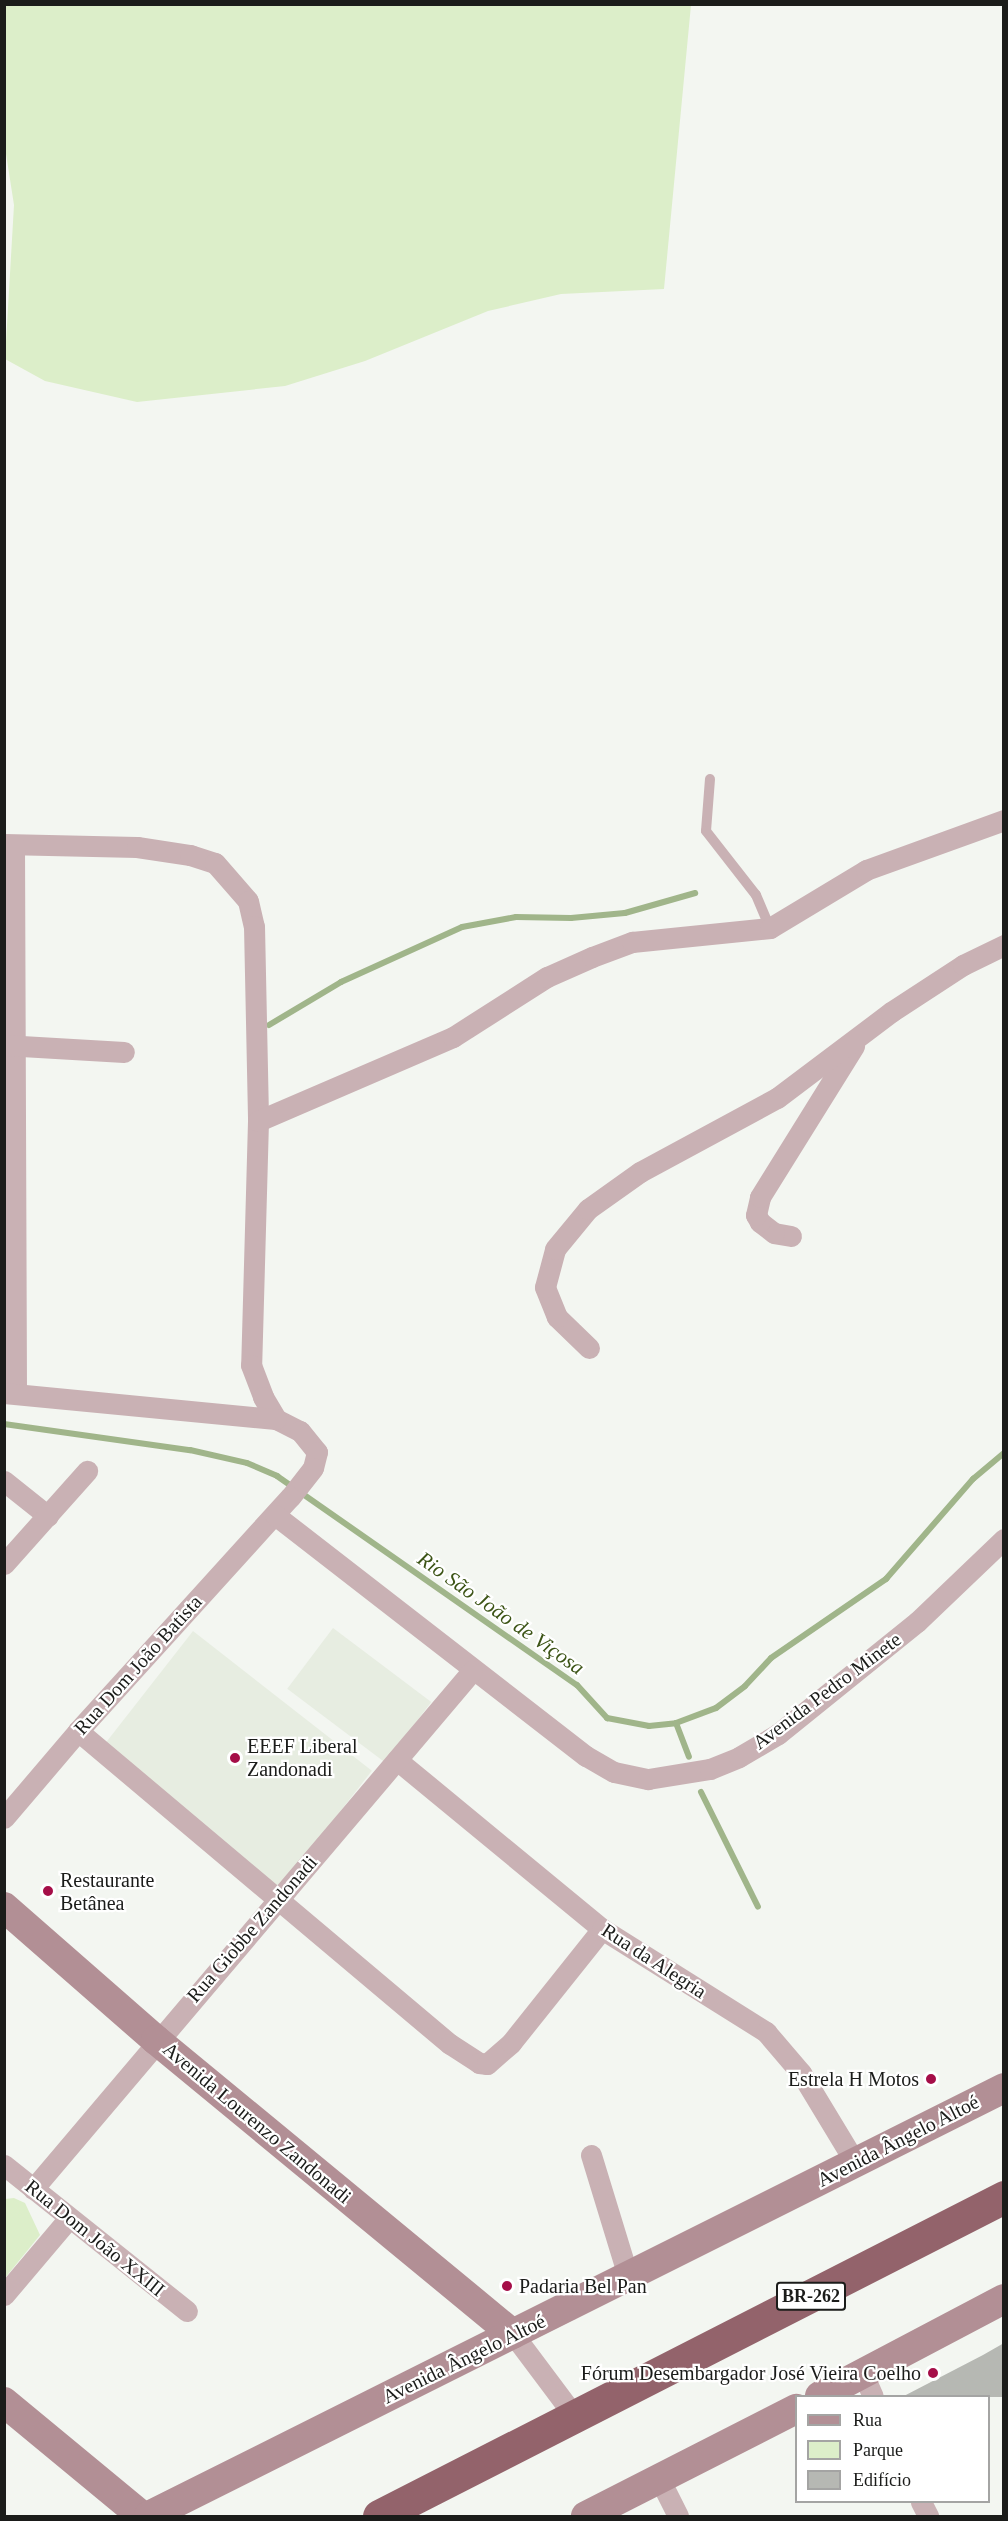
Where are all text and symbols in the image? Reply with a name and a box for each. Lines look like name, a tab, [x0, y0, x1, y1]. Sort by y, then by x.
water label: Rio São João de Viçosa	[413, 1546, 589, 1680]
street label: Rua Dom João Batista	[69, 1590, 207, 1740]
street label: Avenida Pedro Minete	[748, 1627, 906, 1755]
place label: EEEF Liberal Zandonadi	[247, 1734, 358, 1781]
marker: EEEF Liberal Zandonadi	[228, 1751, 242, 1765]
street label: Rua Giobbe Zandonadi	[182, 1851, 322, 2007]
place label: Restaurante Betânea	[60, 1868, 154, 1915]
marker: Restaurante Betânea	[41, 1884, 55, 1898]
street label: Rua da Alegria	[597, 1918, 711, 2004]
street label: Avenida Lourenzo Zandonadi	[158, 2037, 356, 2209]
place label: Estrela H Motos	[788, 2067, 919, 2091]
marker: Estrela H Motos	[924, 2072, 938, 2086]
street label: Avenida Ângelo Altoé	[813, 2090, 983, 2192]
street label: Rua Dom João XXIII	[20, 2174, 170, 2302]
place label: Padaria Bel Pan	[519, 2274, 647, 2298]
marker: Padaria Bel Pan	[500, 2279, 514, 2293]
road number: BR-262	[775, 2281, 847, 2311]
street label: Avenida Ângelo Altoé	[378, 2309, 550, 2409]
place label: Fórum Desembargador José Vieira Coelho	[580, 2361, 921, 2385]
marker: Fórum Desembargador José Vieira Coelho	[926, 2366, 940, 2380]
legend	[795, 2395, 990, 2503]
text: Rua	[853, 2410, 882, 2430]
text: Parque	[853, 2440, 903, 2460]
text: Edifício	[853, 2470, 911, 2490]

